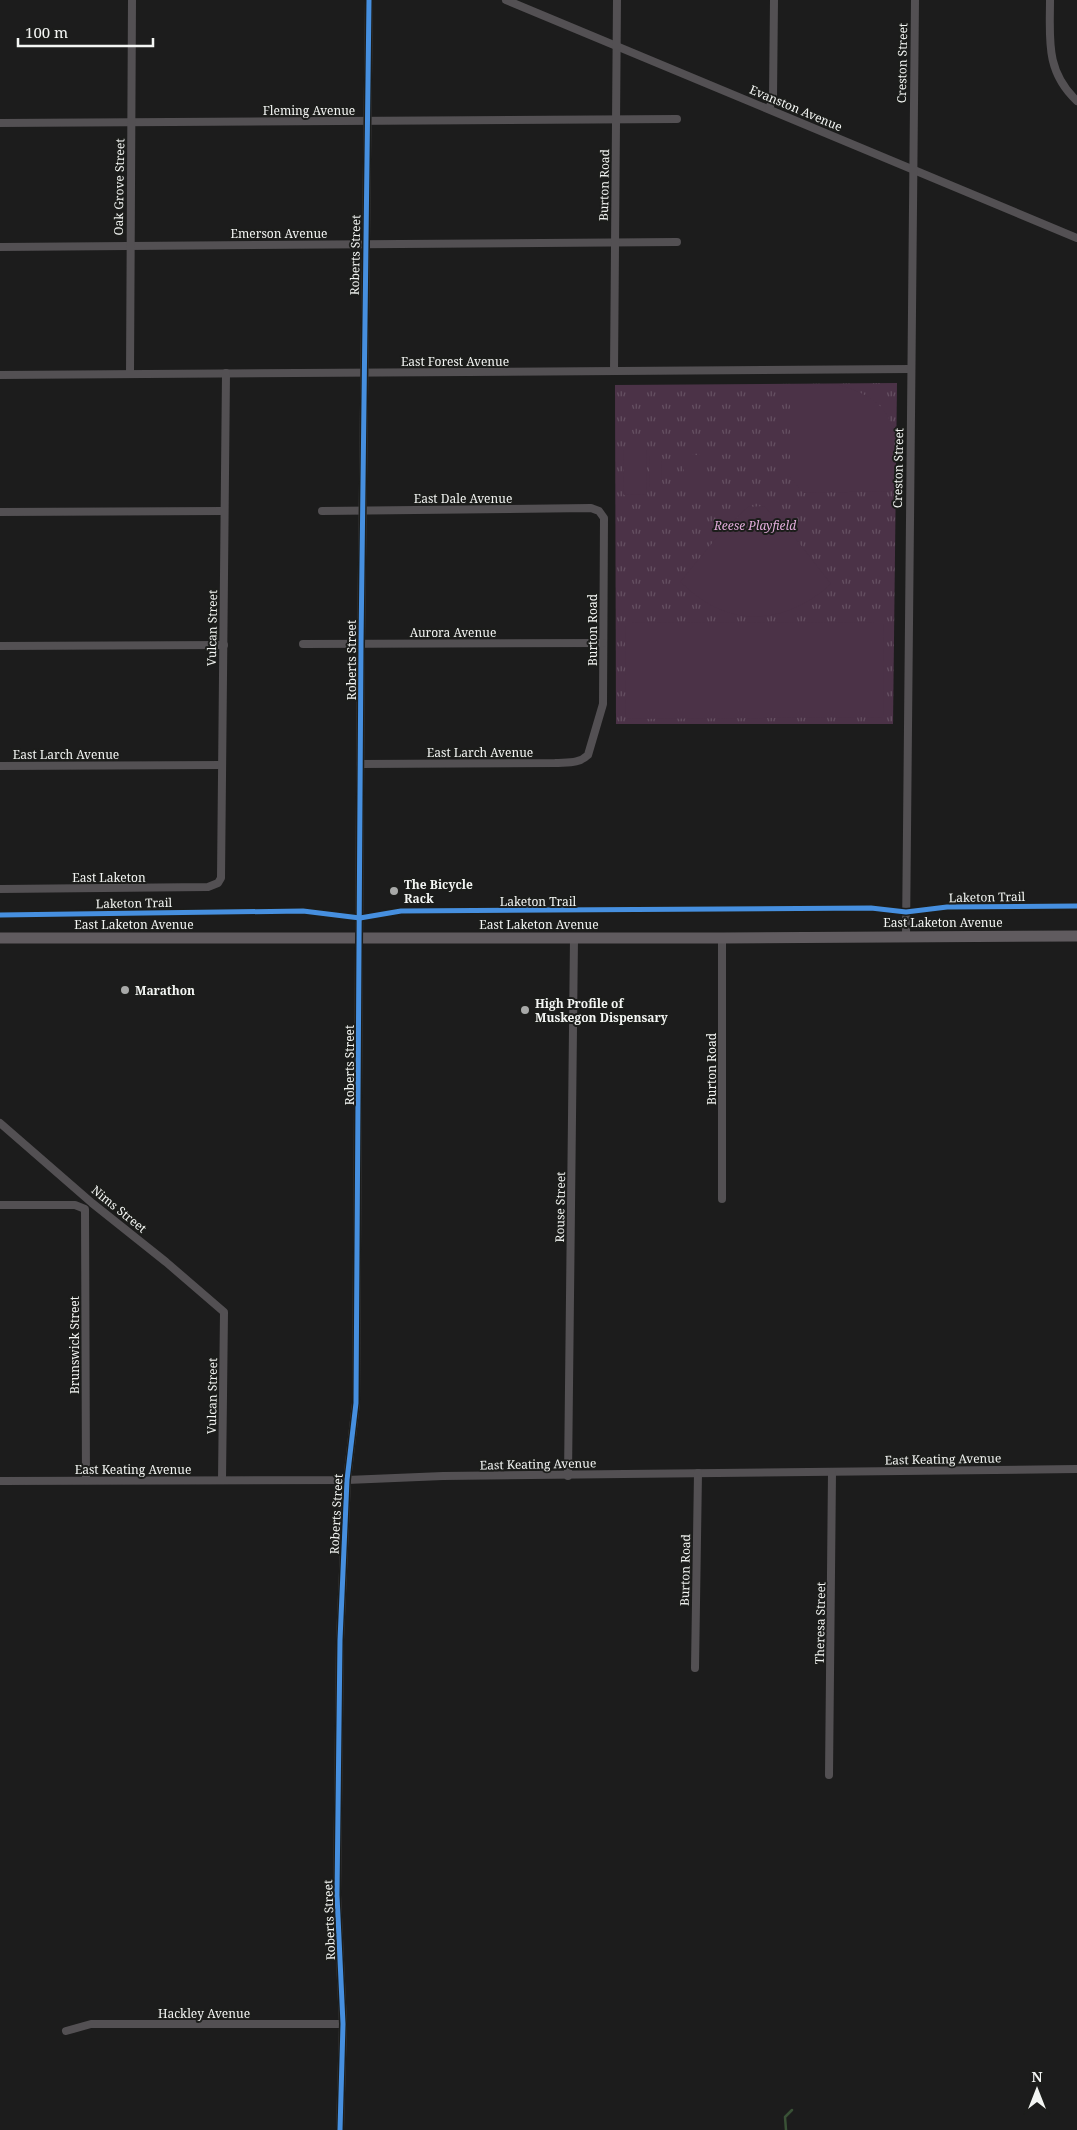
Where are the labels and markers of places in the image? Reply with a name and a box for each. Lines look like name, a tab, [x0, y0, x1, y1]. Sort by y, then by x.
place label: The Bicycle Rack	[404, 876, 473, 907]
marker: The Bicycle Rack	[388, 885, 400, 897]
place label: Marathon	[135, 982, 195, 999]
marker: Marathon	[119, 984, 131, 996]
place label: High Profile of Muskegon Dispensary	[535, 995, 668, 1026]
marker: High Profile of Muskegon Dispensary	[519, 1004, 531, 1016]

